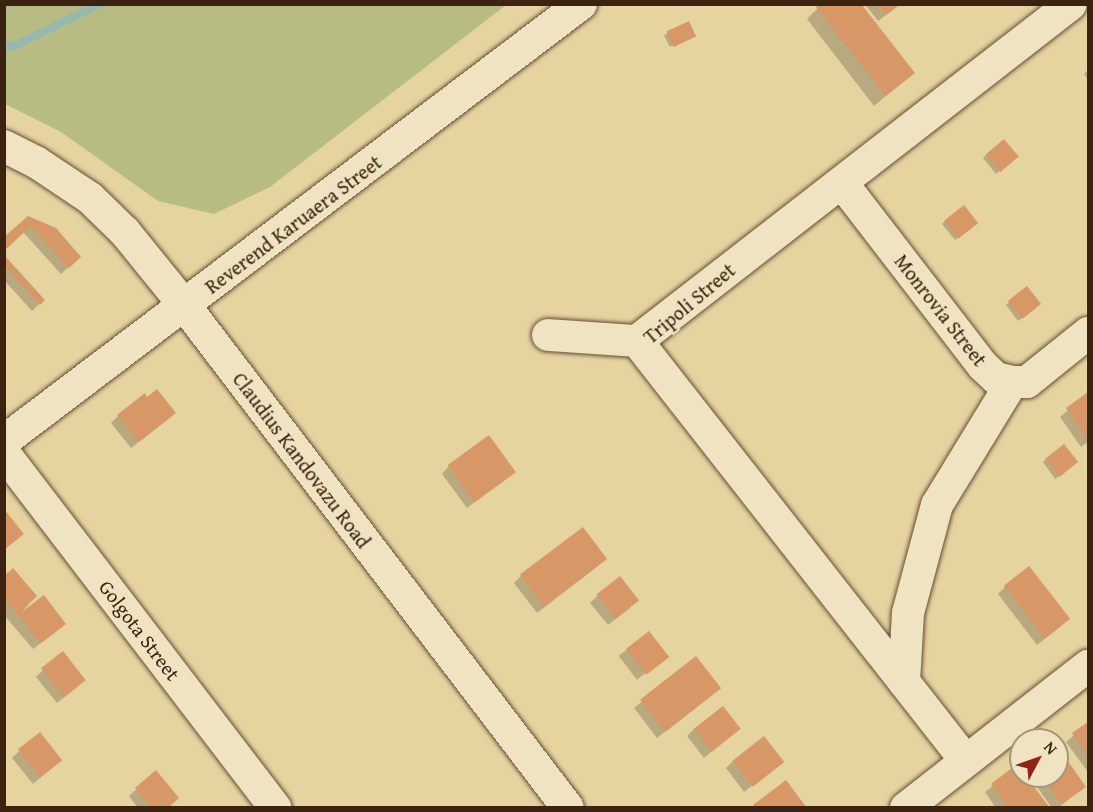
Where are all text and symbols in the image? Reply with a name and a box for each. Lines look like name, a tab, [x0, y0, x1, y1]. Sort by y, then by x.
street label: Reverend Karuaera Street	[200, 150, 386, 298]
street label: Monrovia Street	[890, 249, 992, 371]
street label: Tripoli Street	[638, 258, 740, 348]
street label: Claudius Kandovazu Road	[228, 367, 376, 553]
street label: Golgota Street	[95, 575, 185, 685]
north arrow	[1009, 728, 1069, 788]
text: N	[1039, 736, 1064, 759]

